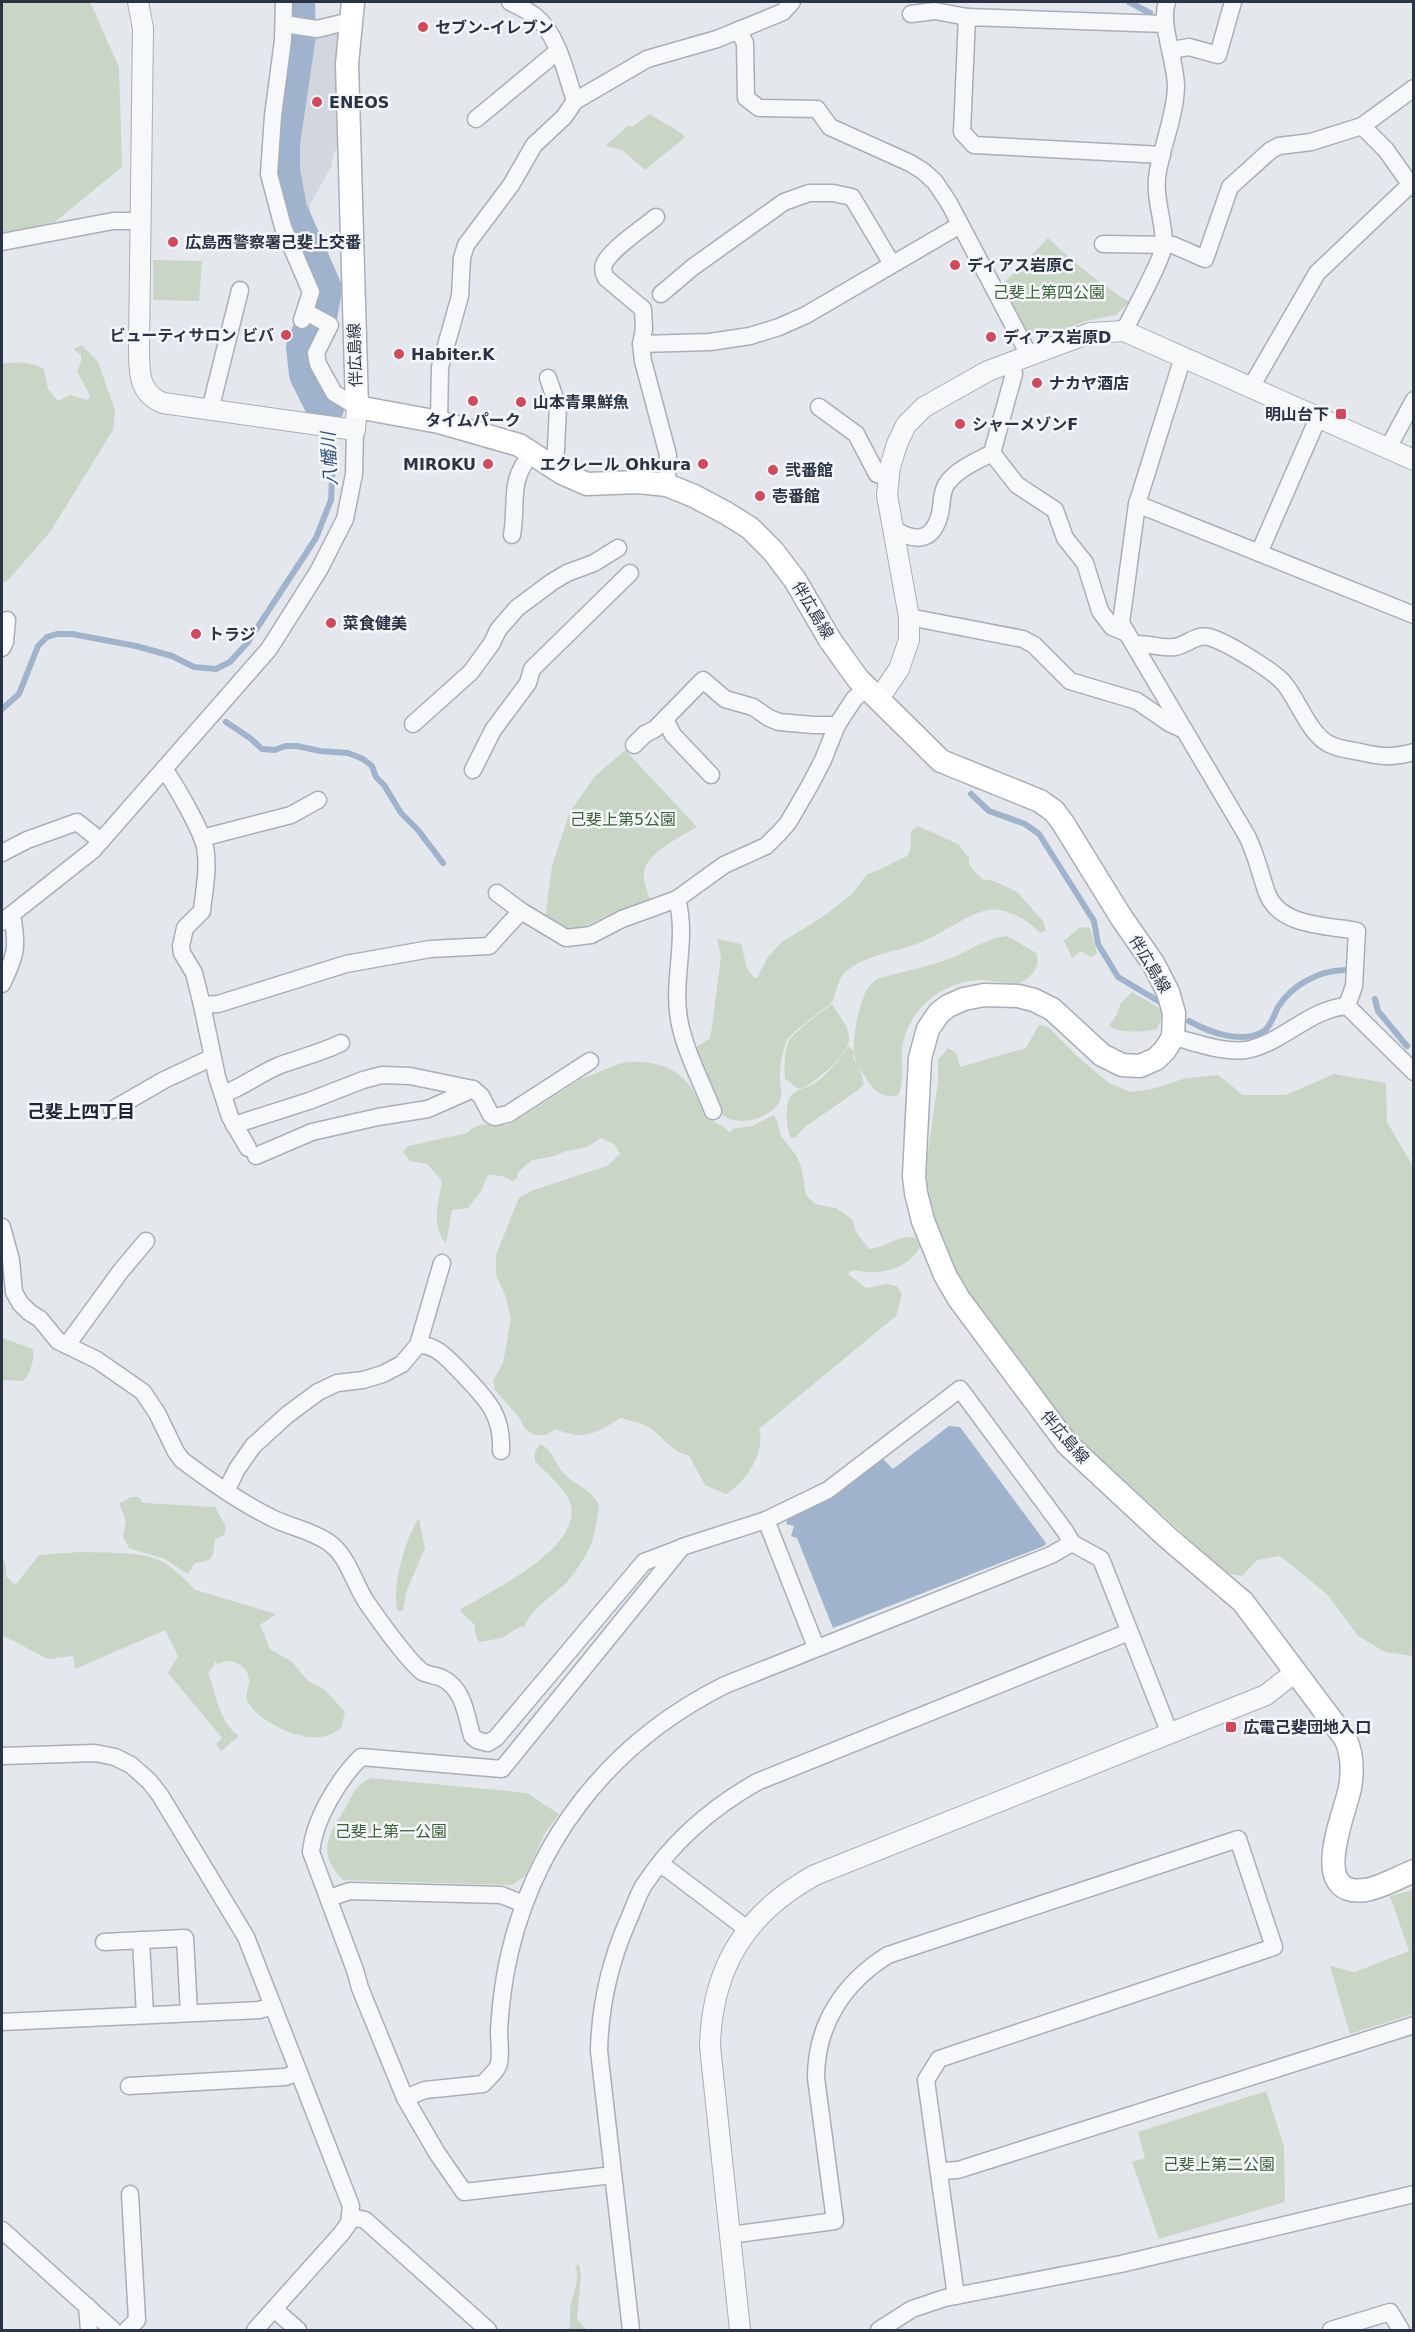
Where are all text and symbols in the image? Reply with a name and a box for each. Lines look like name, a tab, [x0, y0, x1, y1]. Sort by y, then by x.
place label: セブン-イレブン	[435, 18, 554, 37]
marker: セブン-イレブン	[416, 20, 430, 34]
place label: ENEOS	[329, 93, 389, 112]
marker: ENEOS	[310, 95, 324, 109]
place label: 広島西警察署己斐上交番	[185, 233, 361, 252]
marker: 広島西警察署己斐上交番	[166, 235, 180, 249]
place label: ディアス岩原C	[967, 256, 1074, 275]
marker: ディアス岩原C	[948, 258, 962, 272]
park label: 己斐上第四公園	[993, 283, 1105, 302]
street label: 伴広島線	[344, 323, 366, 387]
place label: ビューティサロン ビバ	[109, 326, 274, 345]
marker: ビューティサロン ビバ	[279, 328, 293, 342]
place label: ディアス岩原D	[1003, 328, 1111, 347]
marker: ディアス岩原D	[984, 330, 998, 344]
place label: Habiter.K	[411, 345, 495, 364]
marker: Habiter.K	[392, 347, 406, 361]
place label: ナカヤ酒店	[1049, 374, 1129, 393]
marker: ナカヤ酒店	[1030, 376, 1044, 390]
place label: 山本青果鮮魚	[533, 393, 629, 412]
marker: タイムパーク	[466, 394, 480, 408]
marker: 山本青果鮮魚	[514, 395, 528, 409]
place label: 明山台下	[1265, 405, 1329, 424]
marker: 明山台下	[1334, 407, 1348, 421]
place label: タイムパーク	[425, 411, 521, 430]
place label: シャーメゾンF	[972, 415, 1078, 434]
marker: シャーメゾンF	[953, 417, 967, 431]
water label: 八幡川	[317, 429, 341, 487]
place label: MIROKU	[403, 455, 476, 474]
place label: エクレール Ohkura	[540, 455, 691, 474]
marker: MIROKU	[481, 457, 495, 471]
marker: エクレール Ohkura	[696, 457, 710, 471]
place label: 弐番館	[785, 461, 833, 480]
marker: 弐番館	[766, 463, 780, 477]
place label: 壱番館	[772, 487, 820, 506]
marker: 壱番館	[753, 489, 767, 503]
street label: 伴広島線	[788, 578, 838, 642]
place label: 菜食健美	[343, 614, 407, 633]
marker: 菜食健美	[324, 616, 338, 630]
place label: トラジ	[208, 625, 256, 644]
marker: トラジ	[189, 627, 203, 641]
park label: 己斐上第5公園	[570, 810, 676, 829]
street label: 伴広島線	[1125, 932, 1175, 996]
district label: 己斐上四丁目	[27, 1101, 135, 1122]
street label: 伴広島線	[1037, 1407, 1093, 1467]
place label: 広電己斐団地入口	[1243, 1718, 1371, 1737]
marker: 広電己斐団地入口	[1224, 1720, 1238, 1734]
park label: 己斐上第一公園	[335, 1822, 447, 1841]
park label: 己斐上第二公園	[1163, 2155, 1275, 2174]

